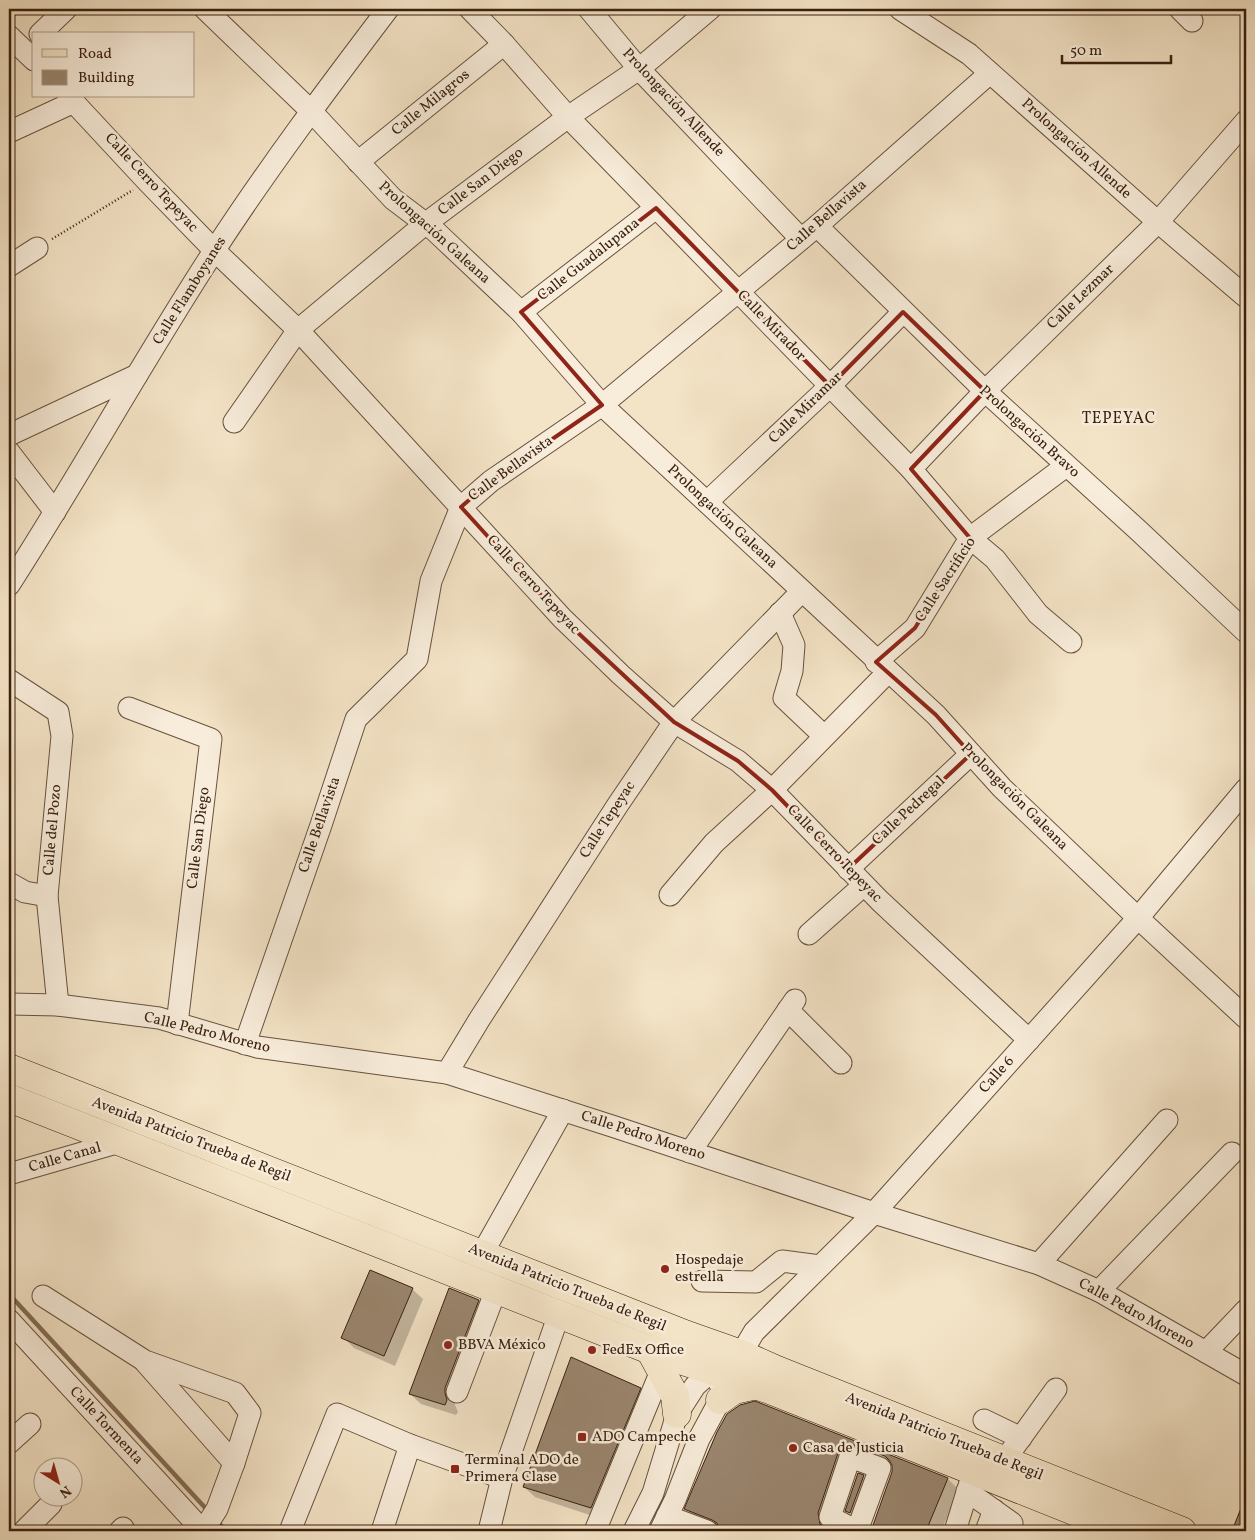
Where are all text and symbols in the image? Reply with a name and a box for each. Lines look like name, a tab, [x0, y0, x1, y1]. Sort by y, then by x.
legend	[32, 32, 195, 98]
scale bar	[1062, 32, 1171, 64]
text: 50 m	[1070, 41, 1102, 62]
text: Road	[78, 44, 112, 65]
street label: Prolongación Allende	[617, 44, 729, 162]
street label: Calle Milagros	[387, 65, 475, 141]
text: Building	[78, 68, 135, 89]
street label: Prolongación Allende	[1016, 94, 1136, 204]
street label: Calle Cerro Tepeyac	[99, 129, 203, 238]
street label: Calle San Diego	[434, 143, 528, 221]
street label: Calle Bellavista	[782, 175, 872, 257]
street label: Prolongación Galeana	[373, 177, 495, 289]
street label: Calle Guadalupana	[533, 213, 645, 307]
street label: Calle Flamboyanes	[148, 233, 232, 349]
street label: Calle Lezmar	[1043, 259, 1119, 335]
street label: Calle Mirador	[732, 286, 810, 366]
street label: Calle Miramar	[764, 367, 848, 449]
street label: Prolongación Bravo	[974, 381, 1084, 483]
district label: TEPEYAC	[1082, 408, 1156, 430]
street label: Calle Bellavista	[464, 431, 558, 507]
street label: Prolongación Galeana	[662, 460, 782, 574]
street label: Calle Cerro Tepeyac	[481, 531, 585, 640]
street label: Calle Sacrificio	[910, 533, 982, 627]
street label: Prolongación Galeana	[955, 738, 1073, 856]
street label: Calle Pedregal	[868, 771, 950, 851]
street label: Calle Bellavista	[294, 774, 346, 876]
street label: Calle Tepeyac	[575, 777, 641, 863]
street label: Calle del Pozo	[39, 784, 67, 876]
street label: Calle San Diego	[182, 786, 216, 890]
street label: Calle Cerro Tepeyac	[782, 800, 887, 908]
street label: Calle Pedro Moreno	[142, 1007, 272, 1059]
street label: Calle 6	[974, 1052, 1020, 1098]
street label: Avenida Patricio Trueba de Regil	[88, 1092, 294, 1188]
street label: Calle Pedro Moreno	[578, 1106, 708, 1166]
street label: Calle Canal	[26, 1138, 104, 1178]
street label: Avenida Patricio Trueba de Regil	[465, 1239, 669, 1337]
place label: Hospedaje estrella	[675, 1250, 744, 1288]
marker: Hospedaje estrella	[659, 1263, 671, 1275]
street label: Calle Pedro Moreno	[1074, 1273, 1198, 1355]
place label: BBVA México	[458, 1335, 546, 1356]
marker: BBVA México	[442, 1339, 454, 1351]
place label: FedEx Office	[602, 1340, 684, 1361]
marker: FedEx Office	[586, 1344, 598, 1356]
street label: Calle Tormenta	[64, 1382, 148, 1470]
street label: Avenida Patricio Trueba de Regil	[842, 1388, 1046, 1486]
place label: ADO Campeche	[592, 1427, 696, 1448]
marker: ADO Campeche	[576, 1431, 588, 1443]
place label: Casa de Justicia	[803, 1438, 904, 1459]
marker: Casa de Justicia	[787, 1442, 799, 1454]
place label: Terminal ADO de Primera Clase	[465, 1450, 579, 1488]
north arrow	[32, 1458, 82, 1508]
marker: Terminal ADO de Primera Clase	[449, 1463, 461, 1475]
text: N	[55, 1481, 75, 1502]

